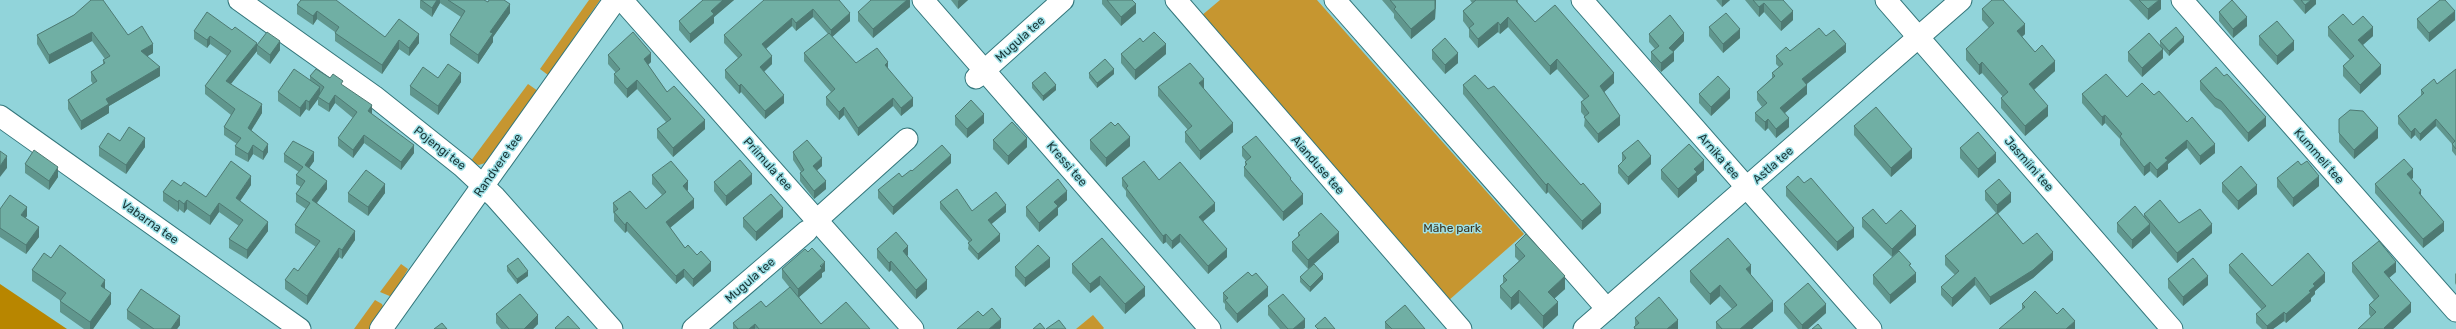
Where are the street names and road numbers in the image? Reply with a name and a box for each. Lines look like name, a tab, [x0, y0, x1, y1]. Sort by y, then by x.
street label: Mugula tee	[992, 13, 1048, 65]
street label: Pojengi tee	[411, 123, 469, 173]
street label: Kummeli tee	[2291, 125, 2347, 187]
street label: Randvere tee	[471, 130, 525, 199]
street label: Arnika tee	[1695, 130, 1743, 182]
street label: Aianduse tee	[1289, 133, 1347, 197]
street label: Jasmiini tee	[2001, 134, 2057, 194]
street label: Priimula tee	[741, 135, 796, 194]
street label: Kressi tee	[1044, 139, 1090, 189]
street label: Astla tee	[1750, 143, 1796, 186]
street label: Vabarna tee	[119, 197, 182, 247]
street label: Mugula tee	[722, 254, 778, 305]

